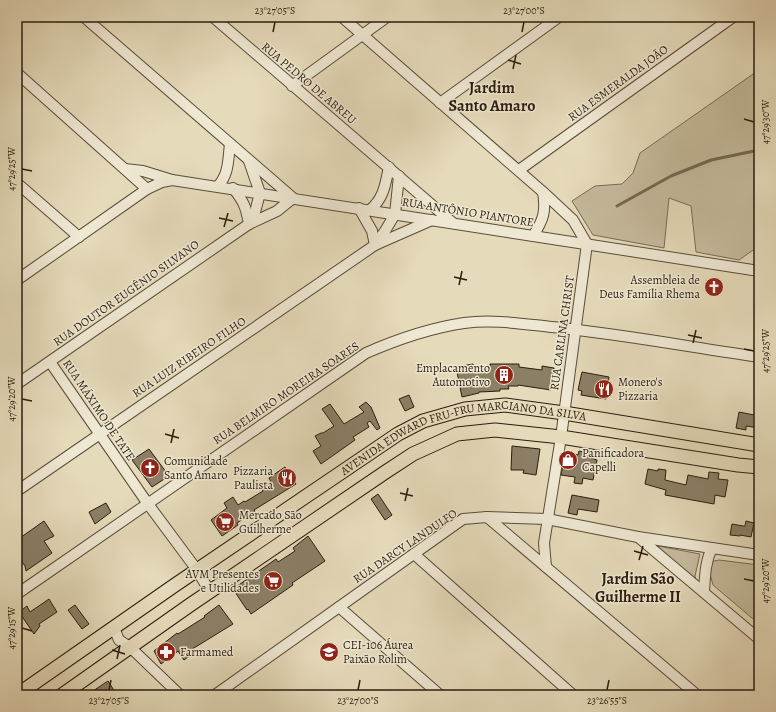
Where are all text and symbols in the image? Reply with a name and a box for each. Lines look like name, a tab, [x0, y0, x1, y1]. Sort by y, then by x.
text: 23°27'05"S	[255, 4, 295, 17]
text: 23°27'00"S	[503, 4, 545, 17]
street label: RUA PEDRO DE ABREU	[258, 39, 360, 127]
street label: RUA ESMERALDA JOÃO	[565, 41, 671, 125]
district label: Jardim Santo Amaro	[449, 77, 535, 117]
text: 47°29'30"W	[759, 99, 772, 144]
text: 47°29'25"W	[5, 146, 18, 191]
street label: RUA ANTÔNIO PIANTORE	[401, 194, 535, 230]
street label: RUA DOUTOR EUGÊNIO SILVANO	[50, 236, 202, 350]
place label: Assembleia de Deus Família Rhema	[599, 272, 700, 302]
street label: RUA CARLINA CHRIST	[546, 274, 578, 391]
church icon: Assembleia de Deus Família Rhema	[703, 276, 725, 298]
street label: RUA LUIZ RIBEIRO FILHO	[129, 313, 249, 401]
text: 47°29'25"W	[759, 328, 772, 373]
street label: RUA BELMIRO MOREIRA SOARES	[210, 338, 362, 448]
street label: RUA MÁXIMO DE TATE	[59, 356, 139, 464]
place label: Emplacamento Automotivo	[416, 360, 490, 390]
building icon: Emplacamento Automotivo	[493, 364, 515, 386]
place label: Monero's Pizzaria	[618, 374, 663, 404]
text: 47°29'20"W	[5, 376, 18, 422]
restaurant icon: Monero's Pizzaria	[593, 378, 615, 400]
street label: AVENIDA EDWARD FRU-FRU MARCIANO DA SILVA	[336, 397, 589, 479]
place label: Panificadora Capelli	[582, 445, 644, 475]
shop icon: Panificadora Capelli	[557, 449, 579, 471]
place label: Comunidade Santo Amaro	[164, 453, 228, 483]
church icon: Comunidade Santo Amaro	[139, 457, 161, 479]
place label: Pizzaria Paulista	[233, 463, 273, 493]
restaurant icon: Pizzaria Paulista	[276, 467, 298, 489]
street label: RUA DARCY LANDULFO	[350, 505, 460, 587]
place label: Mercado São Guilherme	[239, 507, 302, 537]
supermarket icon: Mercado São Guilherme	[214, 511, 236, 533]
text: 47°29'20"W	[759, 558, 772, 604]
place label: AVM Presentes e Utilidades	[184, 566, 259, 596]
district label: Jardim São Guilherme II	[595, 568, 681, 608]
supermarket icon: AVM Presentes e Utilidades	[262, 570, 284, 592]
text: 47°29'15"W	[5, 606, 18, 649]
place label: CEI-106 Áurea Paixão Rolim	[343, 637, 414, 667]
pharmacy icon: Farmamed	[155, 641, 177, 663]
school or university icon: CEI-106 Áurea Paixão Rolim	[318, 641, 340, 663]
place label: Farmamed	[180, 644, 234, 660]
text: 23°27'05"S	[89, 694, 129, 707]
text: 23°27'00"S	[337, 694, 379, 707]
text: 23°26'55"S	[587, 694, 627, 707]

